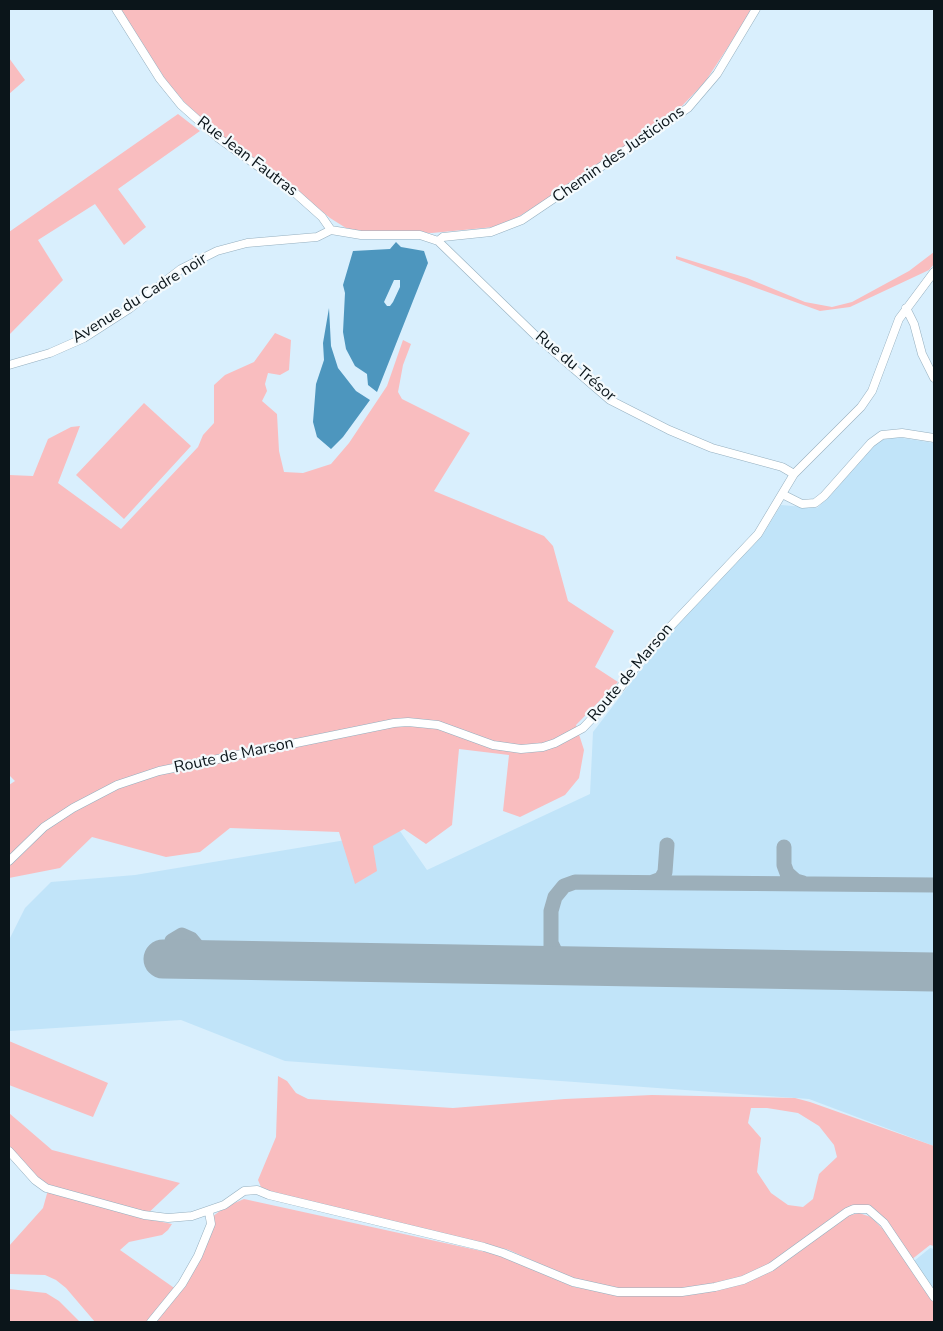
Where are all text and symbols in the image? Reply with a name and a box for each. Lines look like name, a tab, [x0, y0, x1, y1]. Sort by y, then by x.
street label: Chemin des Justicions	[549, 102, 689, 208]
street label: Rue Jean Fautras	[193, 113, 301, 201]
street label: Avenue du Cadre noir	[69, 250, 211, 348]
street label: Rue du Trésor	[531, 328, 619, 406]
street label: Route de Marson	[584, 620, 678, 726]
street label: Route de Marson	[172, 734, 296, 778]

